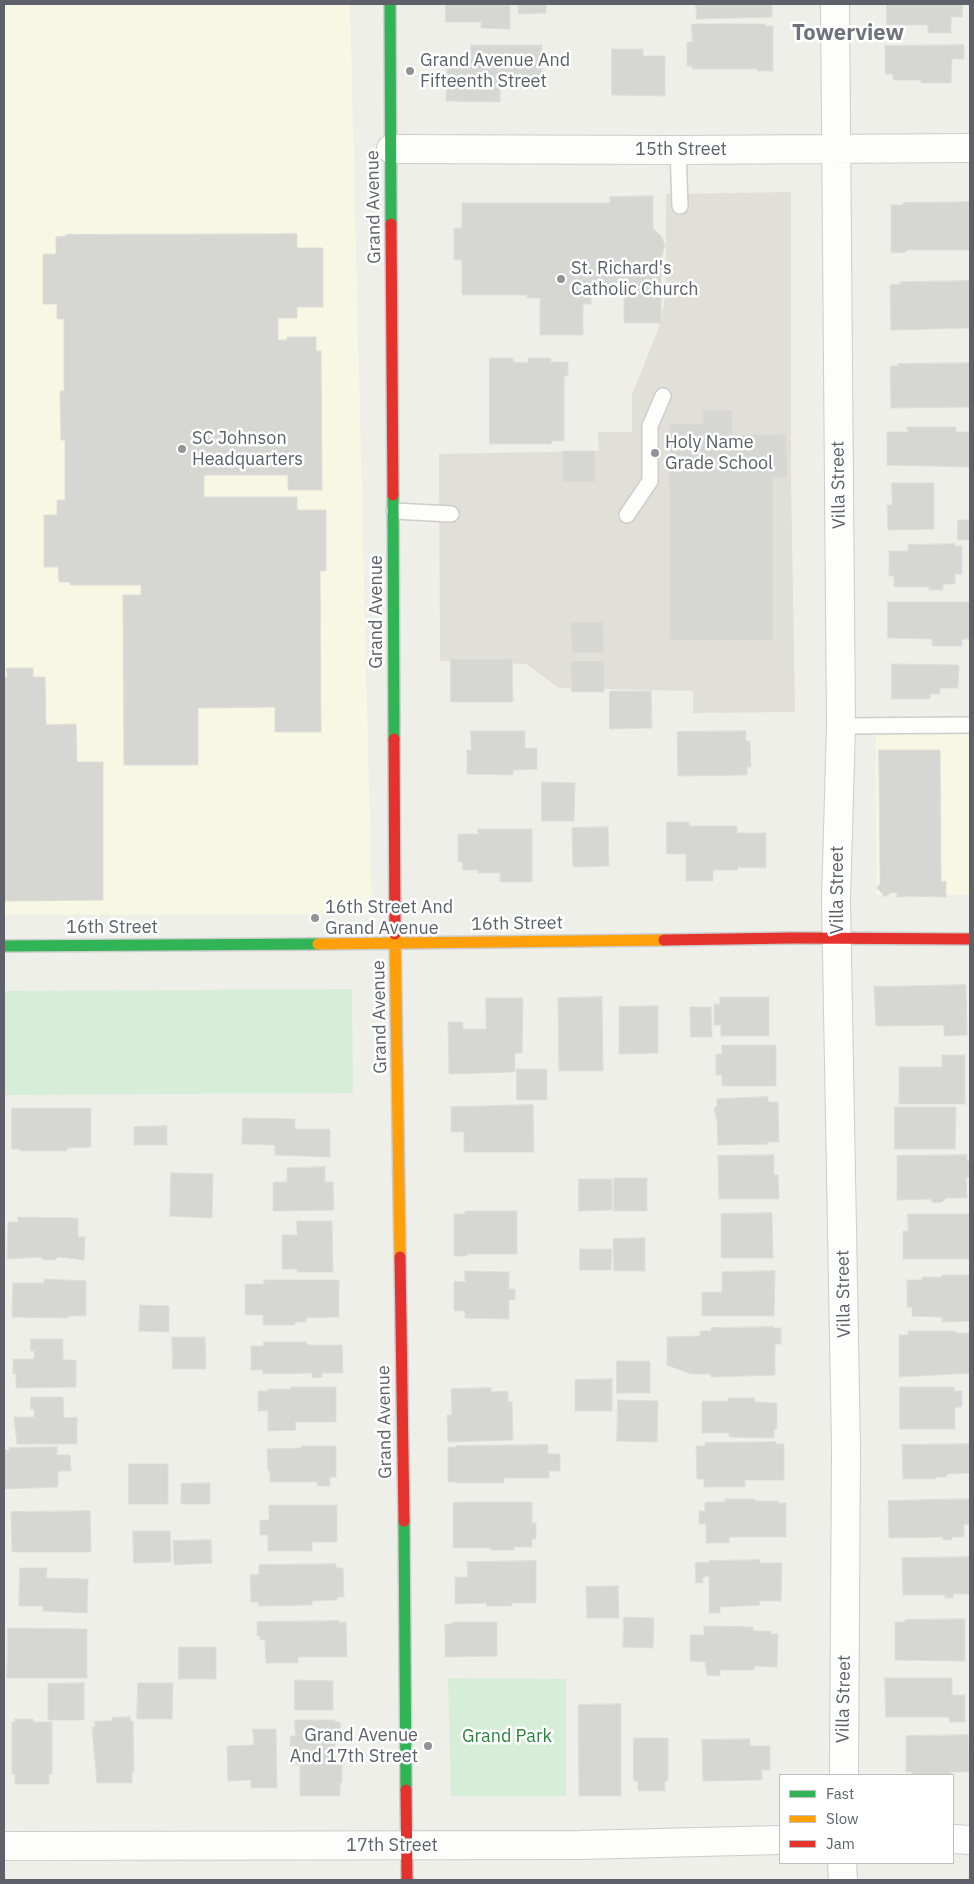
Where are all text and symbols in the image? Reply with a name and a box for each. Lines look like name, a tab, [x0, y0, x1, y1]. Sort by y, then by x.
district label: Towerview	[792, 21, 904, 47]
place label: Grand Avenue And Fifteenth Street	[420, 50, 570, 92]
marker: Grand Avenue And Fifteenth Street	[404, 65, 416, 77]
street label: 15th Street	[635, 139, 727, 161]
street label: Grand Avenue	[362, 150, 386, 264]
place label: St. Richard's Catholic Church	[571, 258, 699, 300]
marker: St. Richard's Catholic Church	[555, 273, 567, 285]
place label: SC Johnson Headquarters	[192, 428, 303, 470]
place label: Holy Name Grade School	[665, 432, 773, 474]
street label: Villa Street	[827, 441, 851, 529]
marker: SC Johnson Headquarters	[176, 443, 188, 455]
marker: Holy Name Grade School	[649, 447, 661, 459]
street label: Grand Avenue	[366, 555, 388, 669]
street label: Villa Street	[827, 846, 849, 934]
place label: 16th Street And Grand Avenue	[325, 897, 453, 940]
marker: 16th Street And Grand Avenue	[309, 912, 321, 924]
street label: 16th Street	[471, 912, 563, 936]
street label: 16th Street	[66, 917, 158, 939]
street label: Grand Avenue	[368, 960, 392, 1074]
street label: Villa Street	[832, 1250, 856, 1338]
street label: Grand Avenue	[373, 1365, 397, 1479]
street label: Villa Street	[832, 1655, 856, 1743]
place label: Grand Avenue And 17th Street	[290, 1725, 418, 1768]
park label: Grand Park	[462, 1726, 552, 1748]
marker: Grand Avenue And 17th Street	[422, 1740, 434, 1752]
legend	[779, 1774, 954, 1864]
text: Fast	[826, 1784, 854, 1803]
text: Slow	[826, 1809, 859, 1828]
text: Jam	[826, 1834, 855, 1853]
street label: 17th Street	[346, 1835, 438, 1857]

